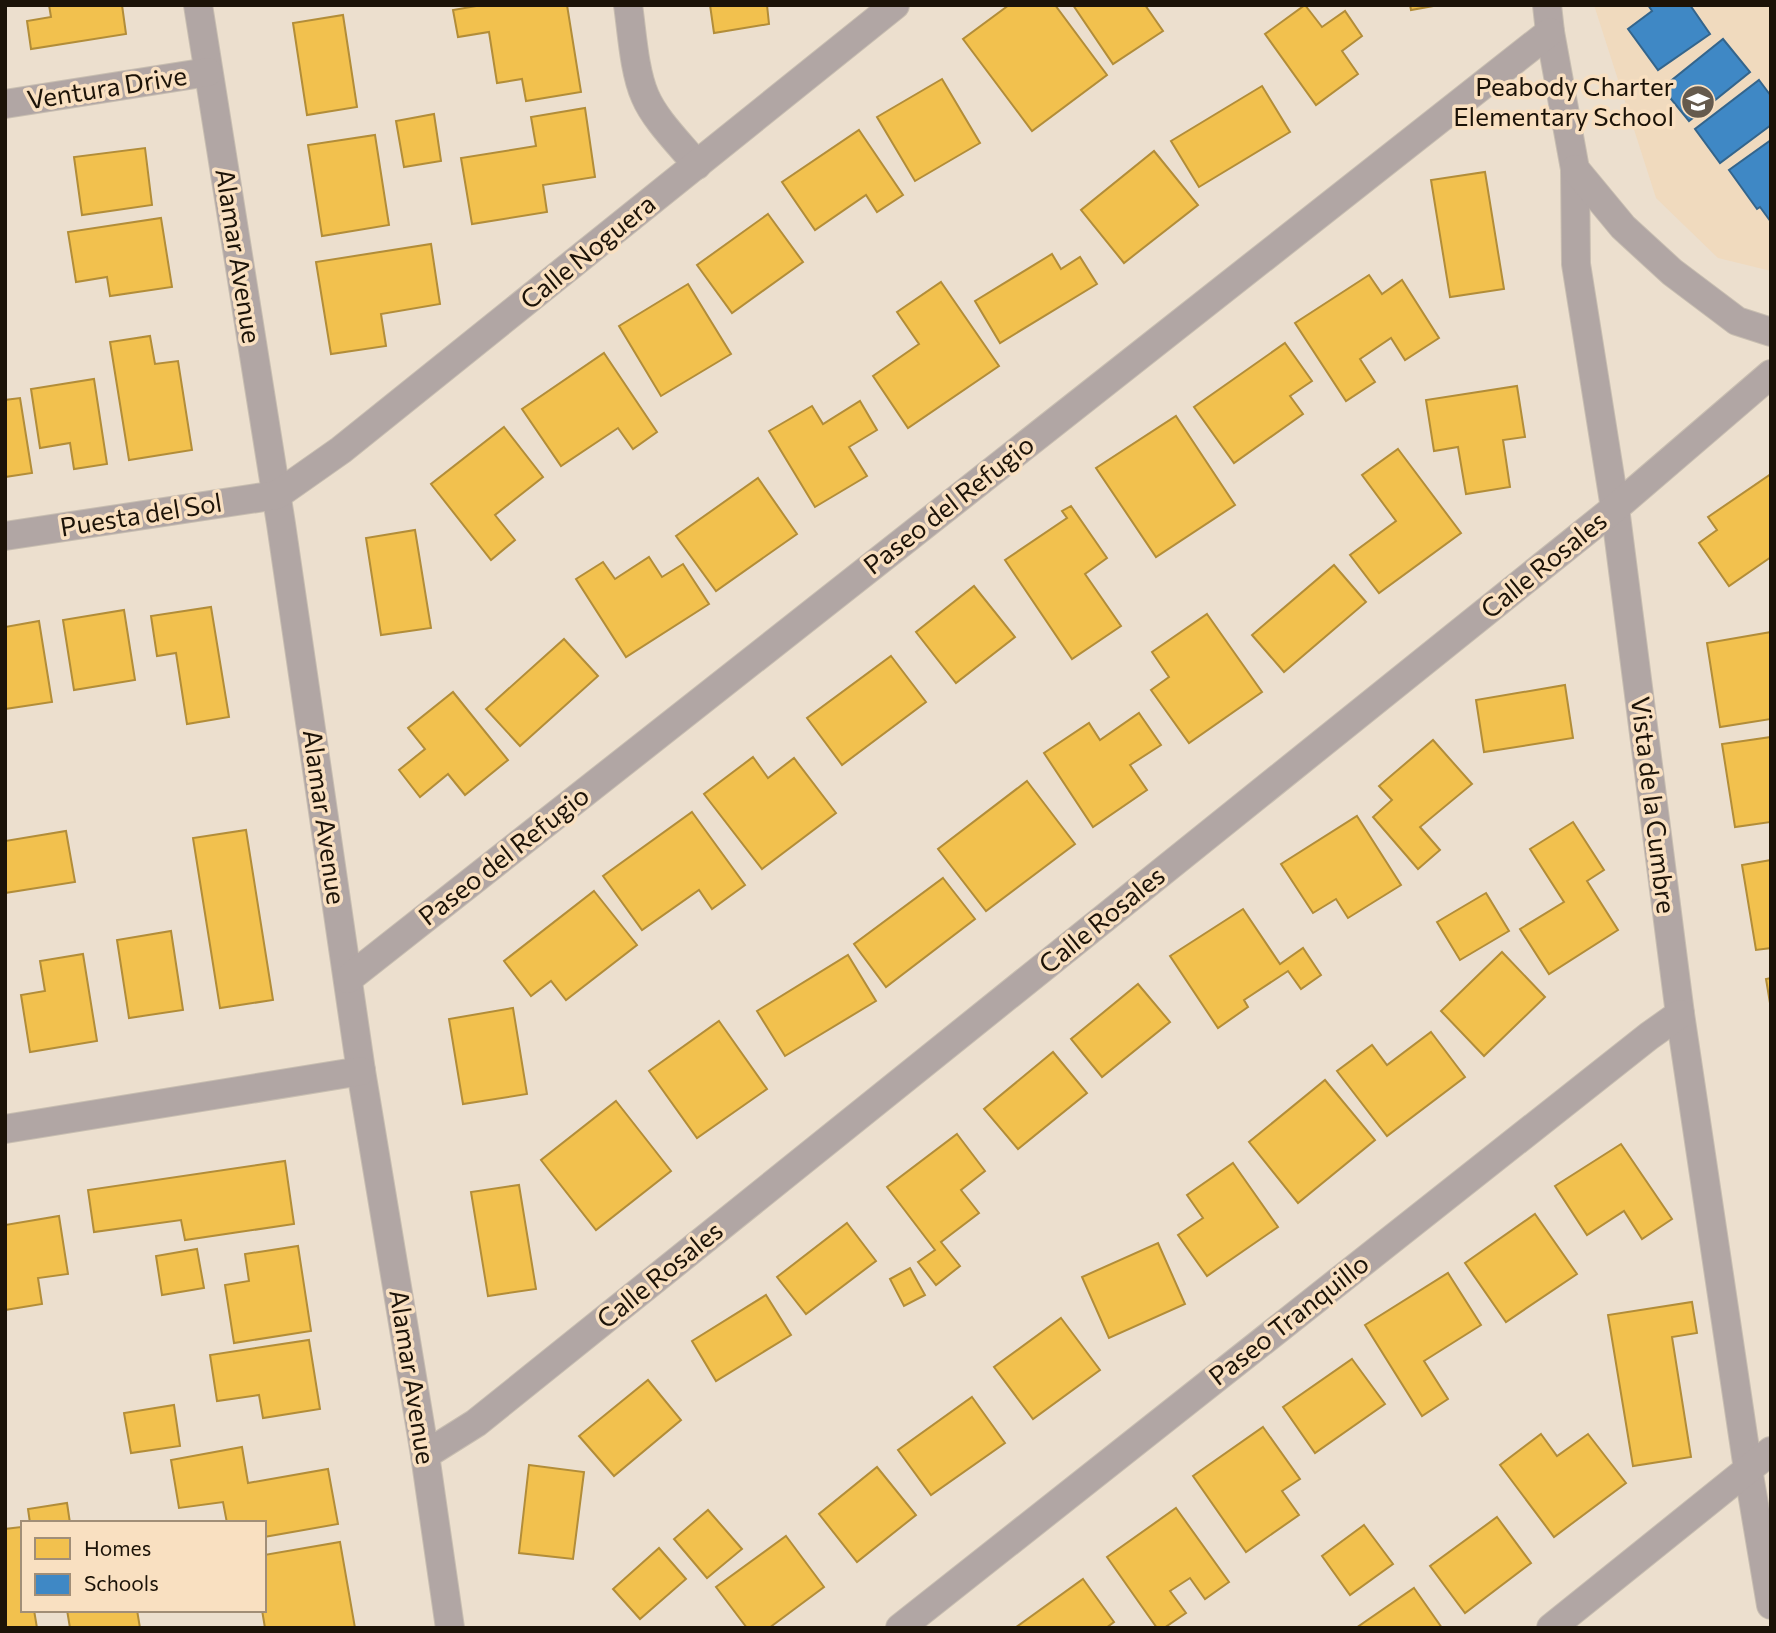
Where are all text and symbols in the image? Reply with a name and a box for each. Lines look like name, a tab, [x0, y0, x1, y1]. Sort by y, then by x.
street label: Ventura Drive	[25, 59, 189, 114]
place label: Peabody Charter Elementary School	[1453, 70, 1674, 131]
school or university icon: Peabody Charter Elementary School	[1679, 83, 1717, 121]
street label: Alamar Avenue	[210, 166, 269, 345]
street label: Calle Noguera	[513, 187, 661, 315]
street label: Paseo del Refugio	[857, 428, 1039, 580]
street label: Puesta del Sol	[58, 485, 224, 542]
street label: Calle Rosales	[1474, 504, 1612, 624]
street label: Vista de la Cumbre	[1626, 695, 1683, 915]
street label: Alamar Avenue	[298, 727, 353, 906]
street label: Paseo del Refugio	[412, 779, 594, 931]
street label: Calle Rosales	[1032, 859, 1170, 979]
street label: Calle Rosales	[590, 1214, 728, 1334]
street label: Paseo Tranquillo	[1202, 1247, 1374, 1391]
street label: Alamar Avenue	[384, 1287, 443, 1466]
legend	[21, 1521, 266, 1612]
text: Homes	[84, 1535, 151, 1560]
text: Schools	[84, 1570, 159, 1595]

